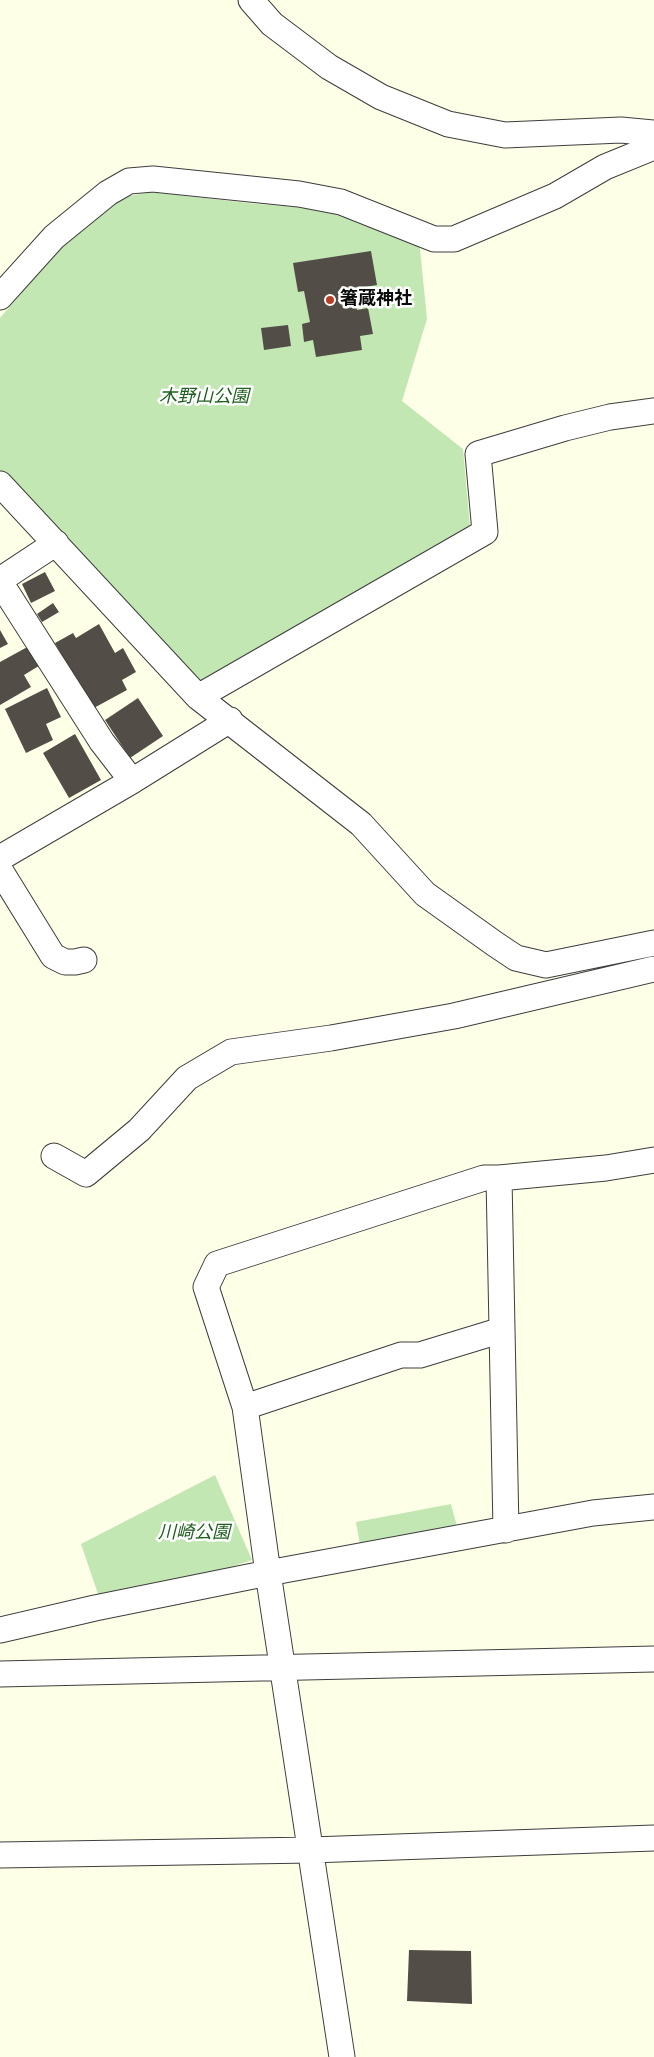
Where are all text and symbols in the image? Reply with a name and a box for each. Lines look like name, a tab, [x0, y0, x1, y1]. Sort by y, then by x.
place label: 箸蔵神社	[340, 289, 412, 311]
marker: 箸蔵神社	[324, 294, 336, 306]
park label: 木野山公園	[159, 387, 249, 409]
park label: 川崎公園	[158, 1523, 230, 1545]

